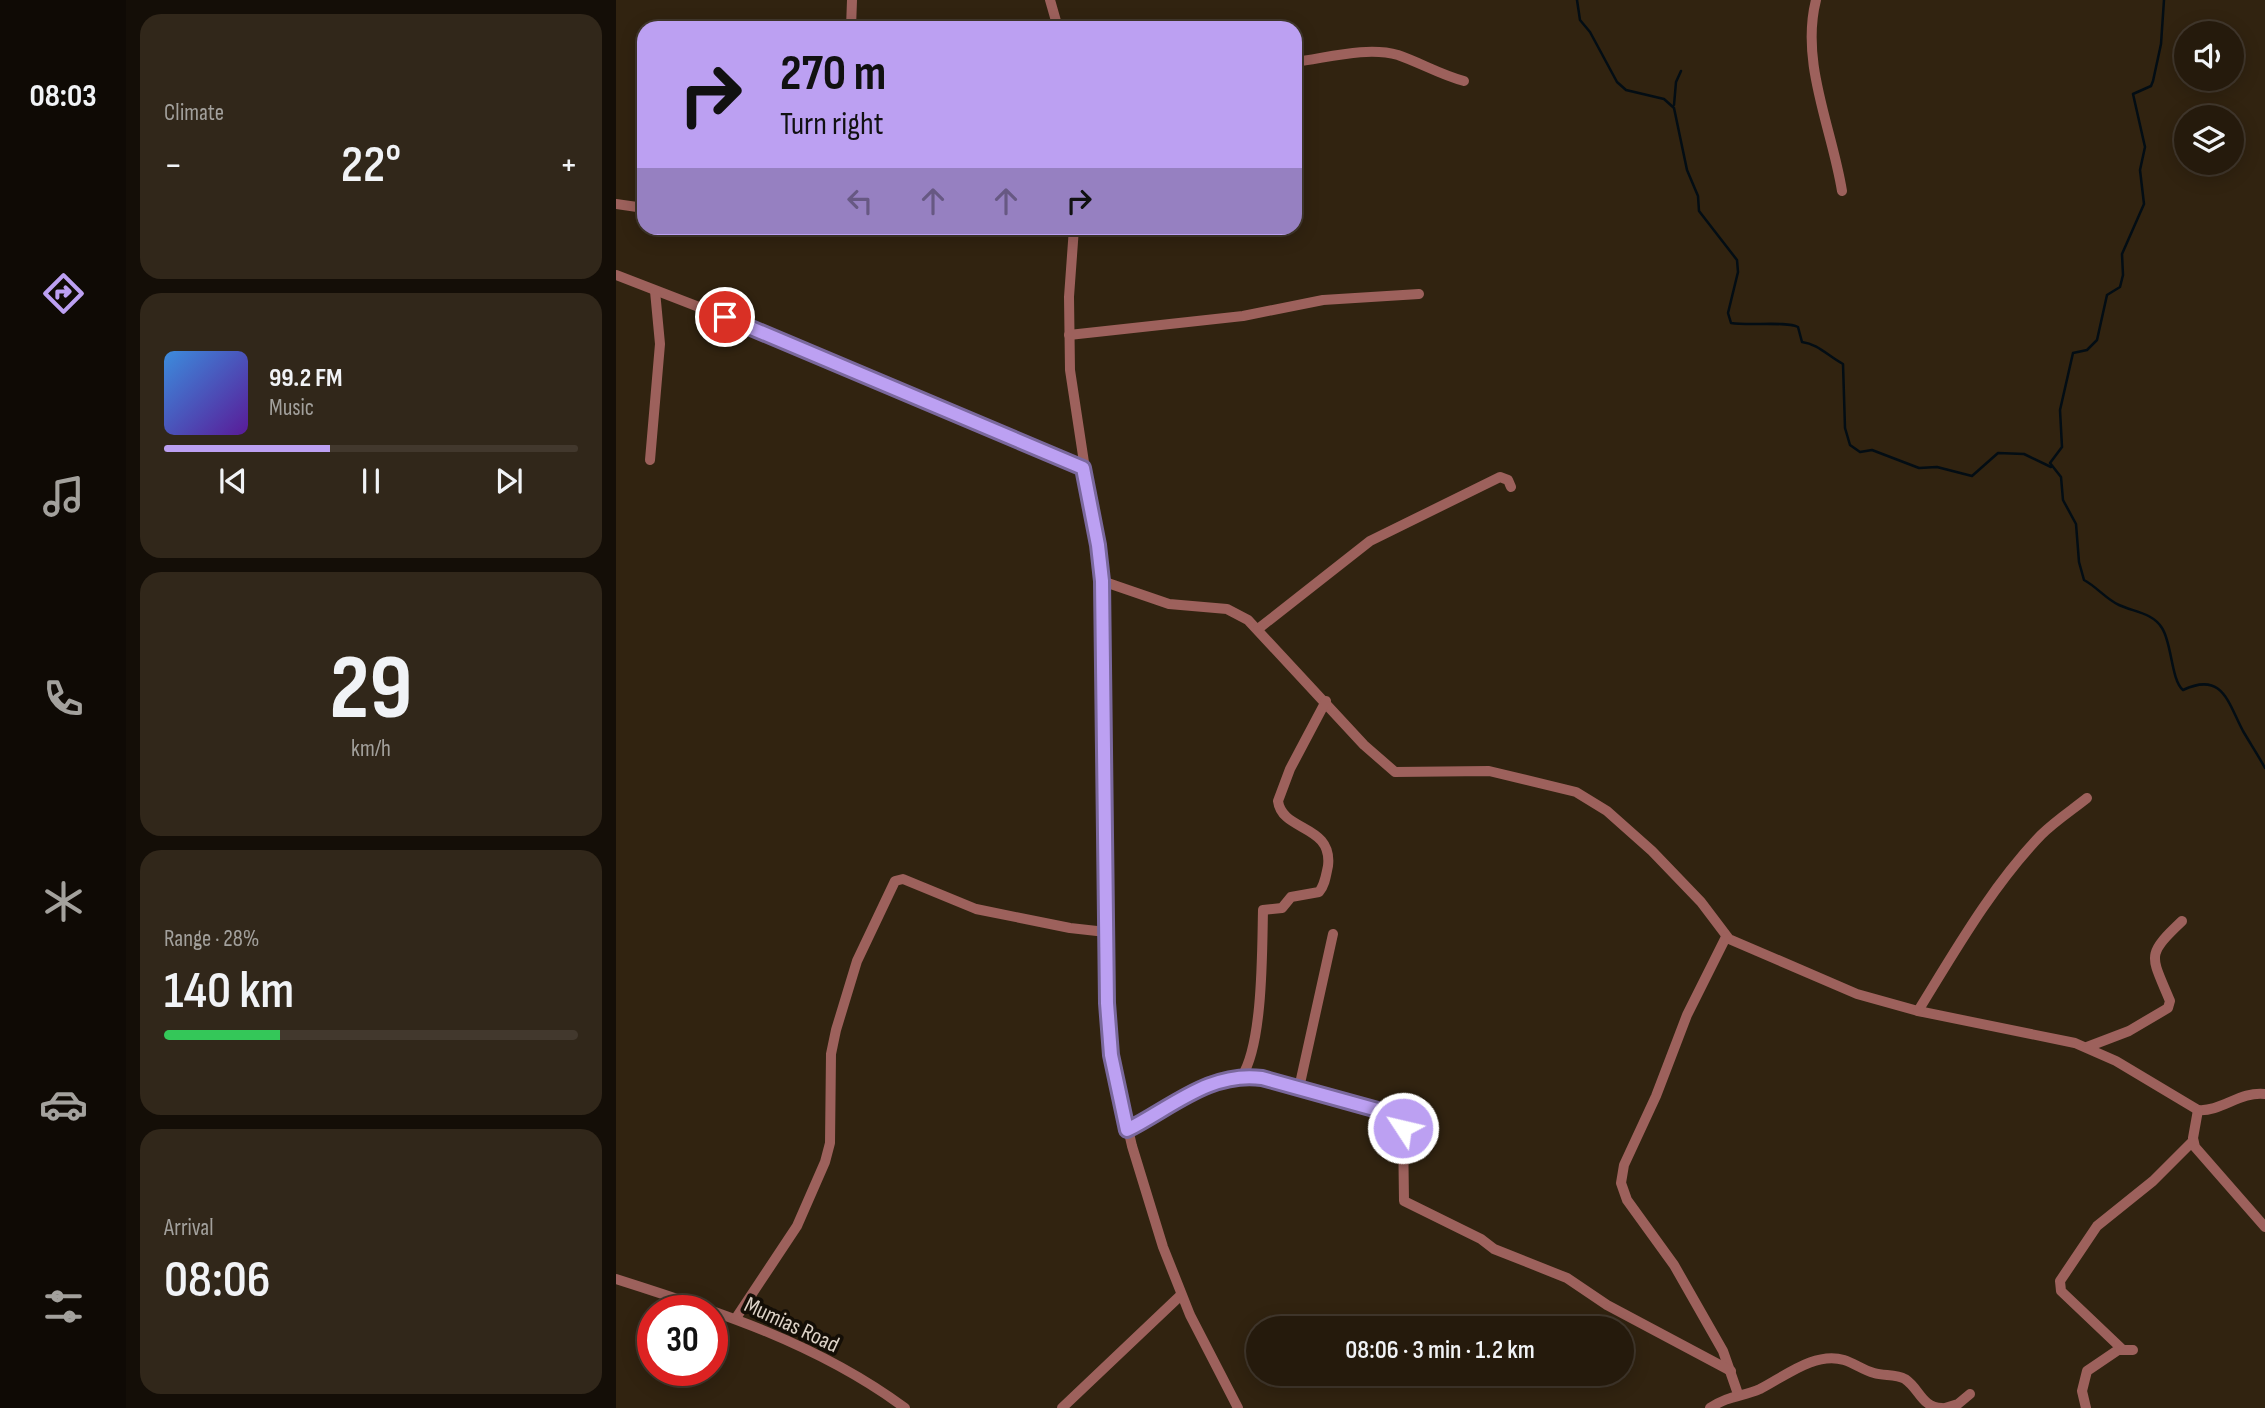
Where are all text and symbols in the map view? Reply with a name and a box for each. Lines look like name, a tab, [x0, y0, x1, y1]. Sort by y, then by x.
map controls	[2174, 21, 2244, 175]
button: sound	[2174, 21, 2244, 91]
text: 270 m	[780, 45, 886, 104]
icon: right	[665, 49, 756, 140]
text: 08:03	[29, 77, 97, 116]
text: Climate	[164, 99, 224, 127]
text: Turn right	[780, 105, 884, 144]
button: layers	[2174, 105, 2244, 175]
text: 22°	[341, 134, 401, 197]
text: −	[164, 143, 183, 188]
text: +	[559, 143, 578, 188]
icon: left	[841, 182, 879, 220]
icon: ahead	[914, 182, 952, 220]
icon: ahead	[987, 182, 1025, 220]
icon: right	[1060, 182, 1098, 220]
icon: directions	[39, 269, 88, 318]
pin	[695, 287, 755, 347]
icon: arrive	[706, 298, 744, 336]
text: 99.2 FM	[269, 363, 343, 394]
text: Music	[269, 394, 314, 422]
icon: previous	[214, 462, 252, 500]
icon: pause	[352, 462, 390, 500]
icon: next	[490, 462, 528, 500]
icon: music	[39, 472, 88, 521]
text: 29	[330, 635, 413, 744]
icon: phone	[39, 674, 88, 723]
text: km/h	[351, 735, 391, 763]
icon: climate	[39, 877, 88, 926]
text: Range · 28%	[164, 925, 259, 953]
text: 140 km	[164, 960, 294, 1023]
icon: car	[39, 1080, 88, 1129]
position arrow	[1366, 1091, 1440, 1165]
text: Arrival	[164, 1214, 213, 1242]
text: 08:06	[164, 1249, 271, 1312]
icon: filters	[39, 1282, 88, 1331]
street label: Mumias Road	[740, 1291, 843, 1359]
speed limit sign: 30	[637, 1295, 728, 1386]
text: 08:06 · 3 min · 1.2 km	[1345, 1335, 1535, 1366]

